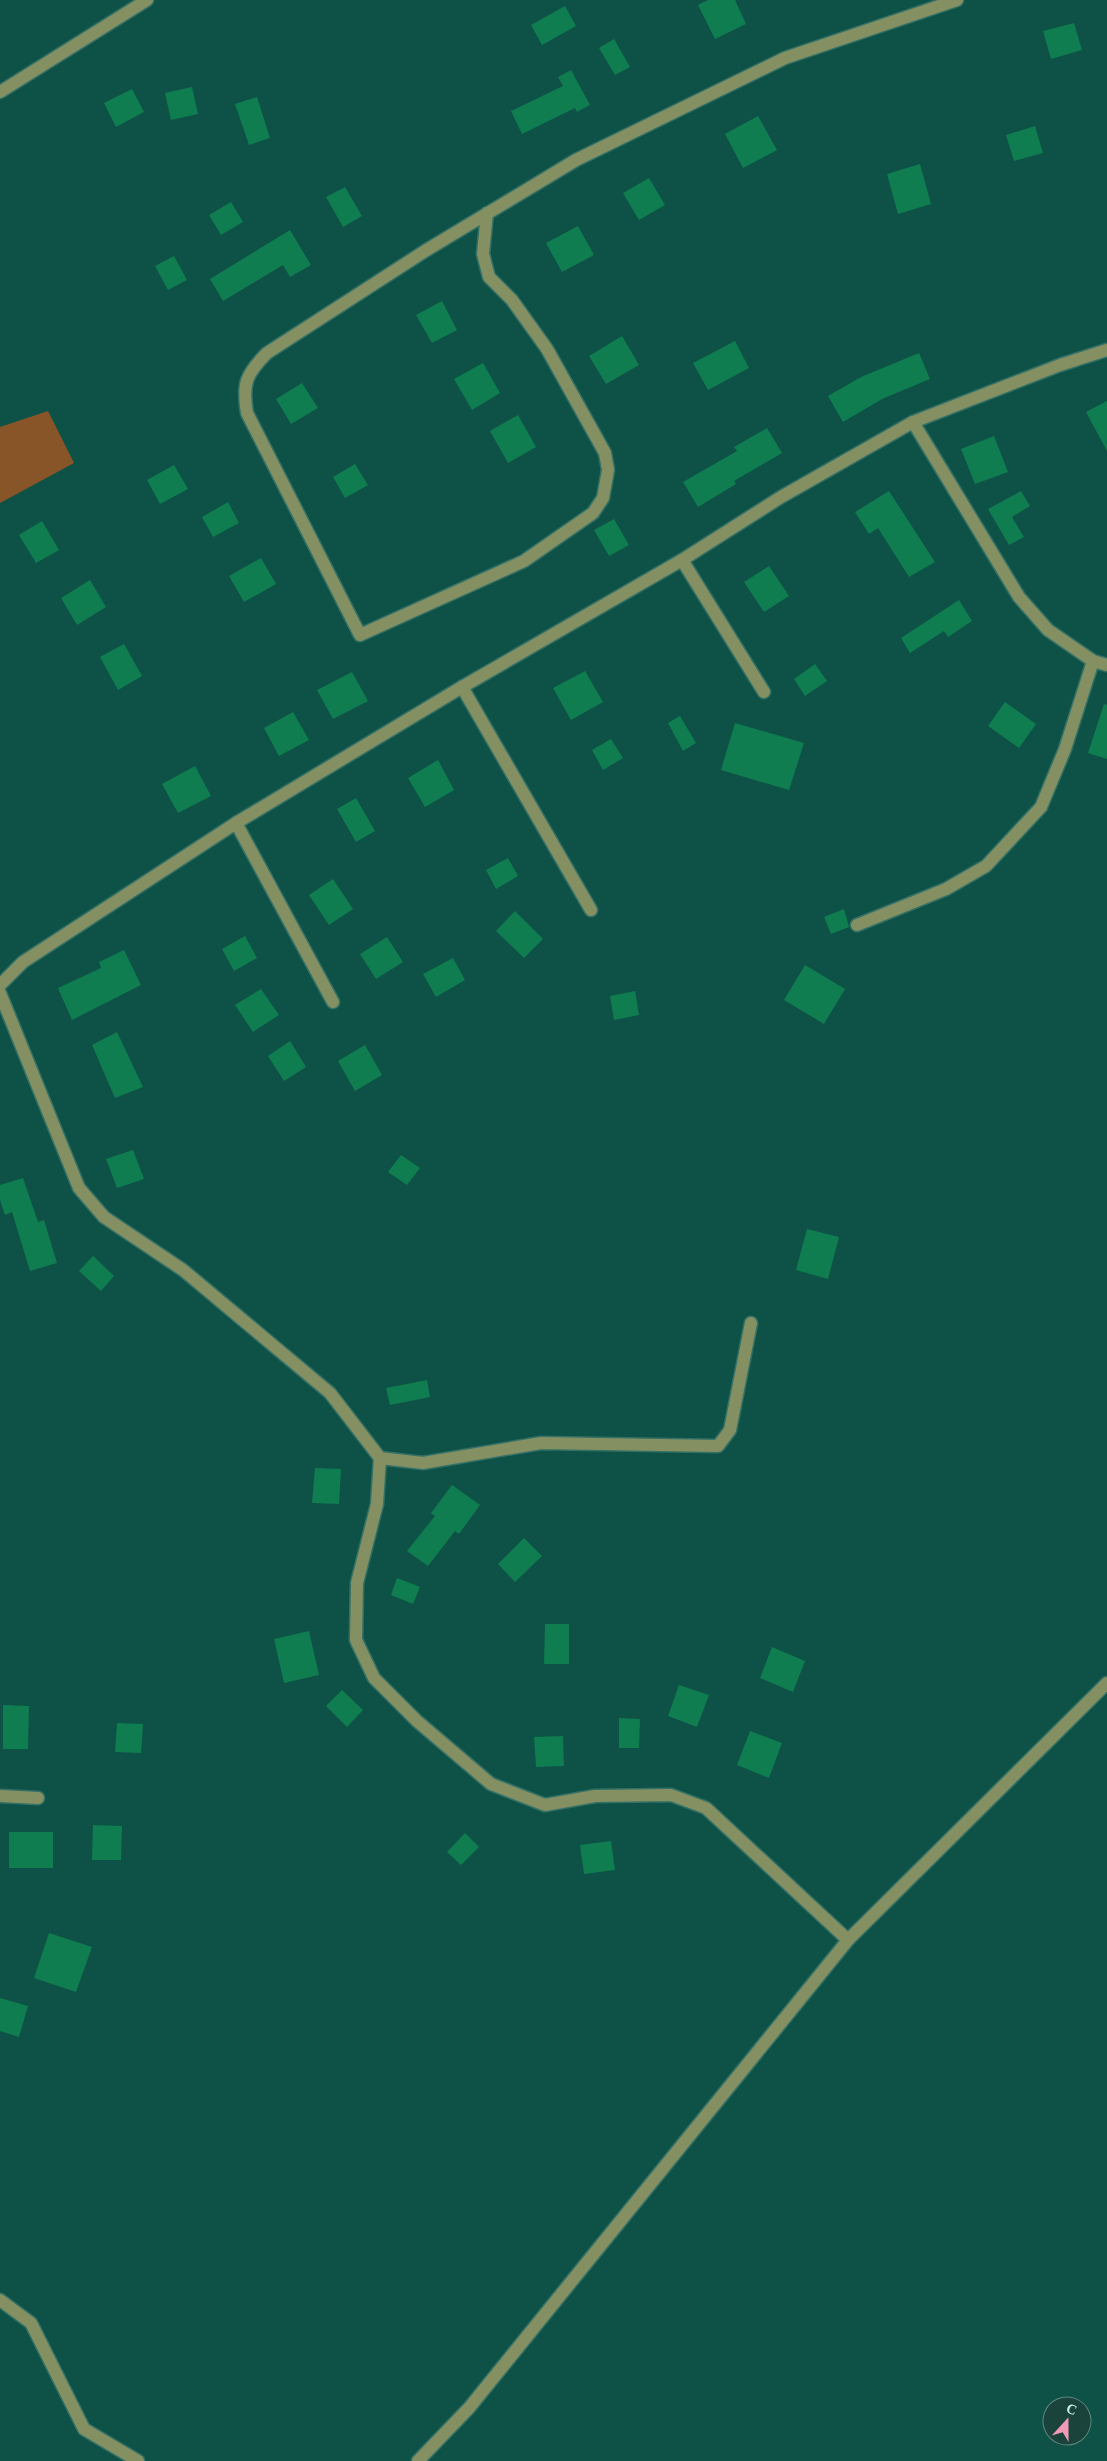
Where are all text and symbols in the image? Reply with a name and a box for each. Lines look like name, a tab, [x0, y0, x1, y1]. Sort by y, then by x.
north arrow	[1042, 2396, 1092, 2446]
text: С	[1064, 2399, 1080, 2419]

